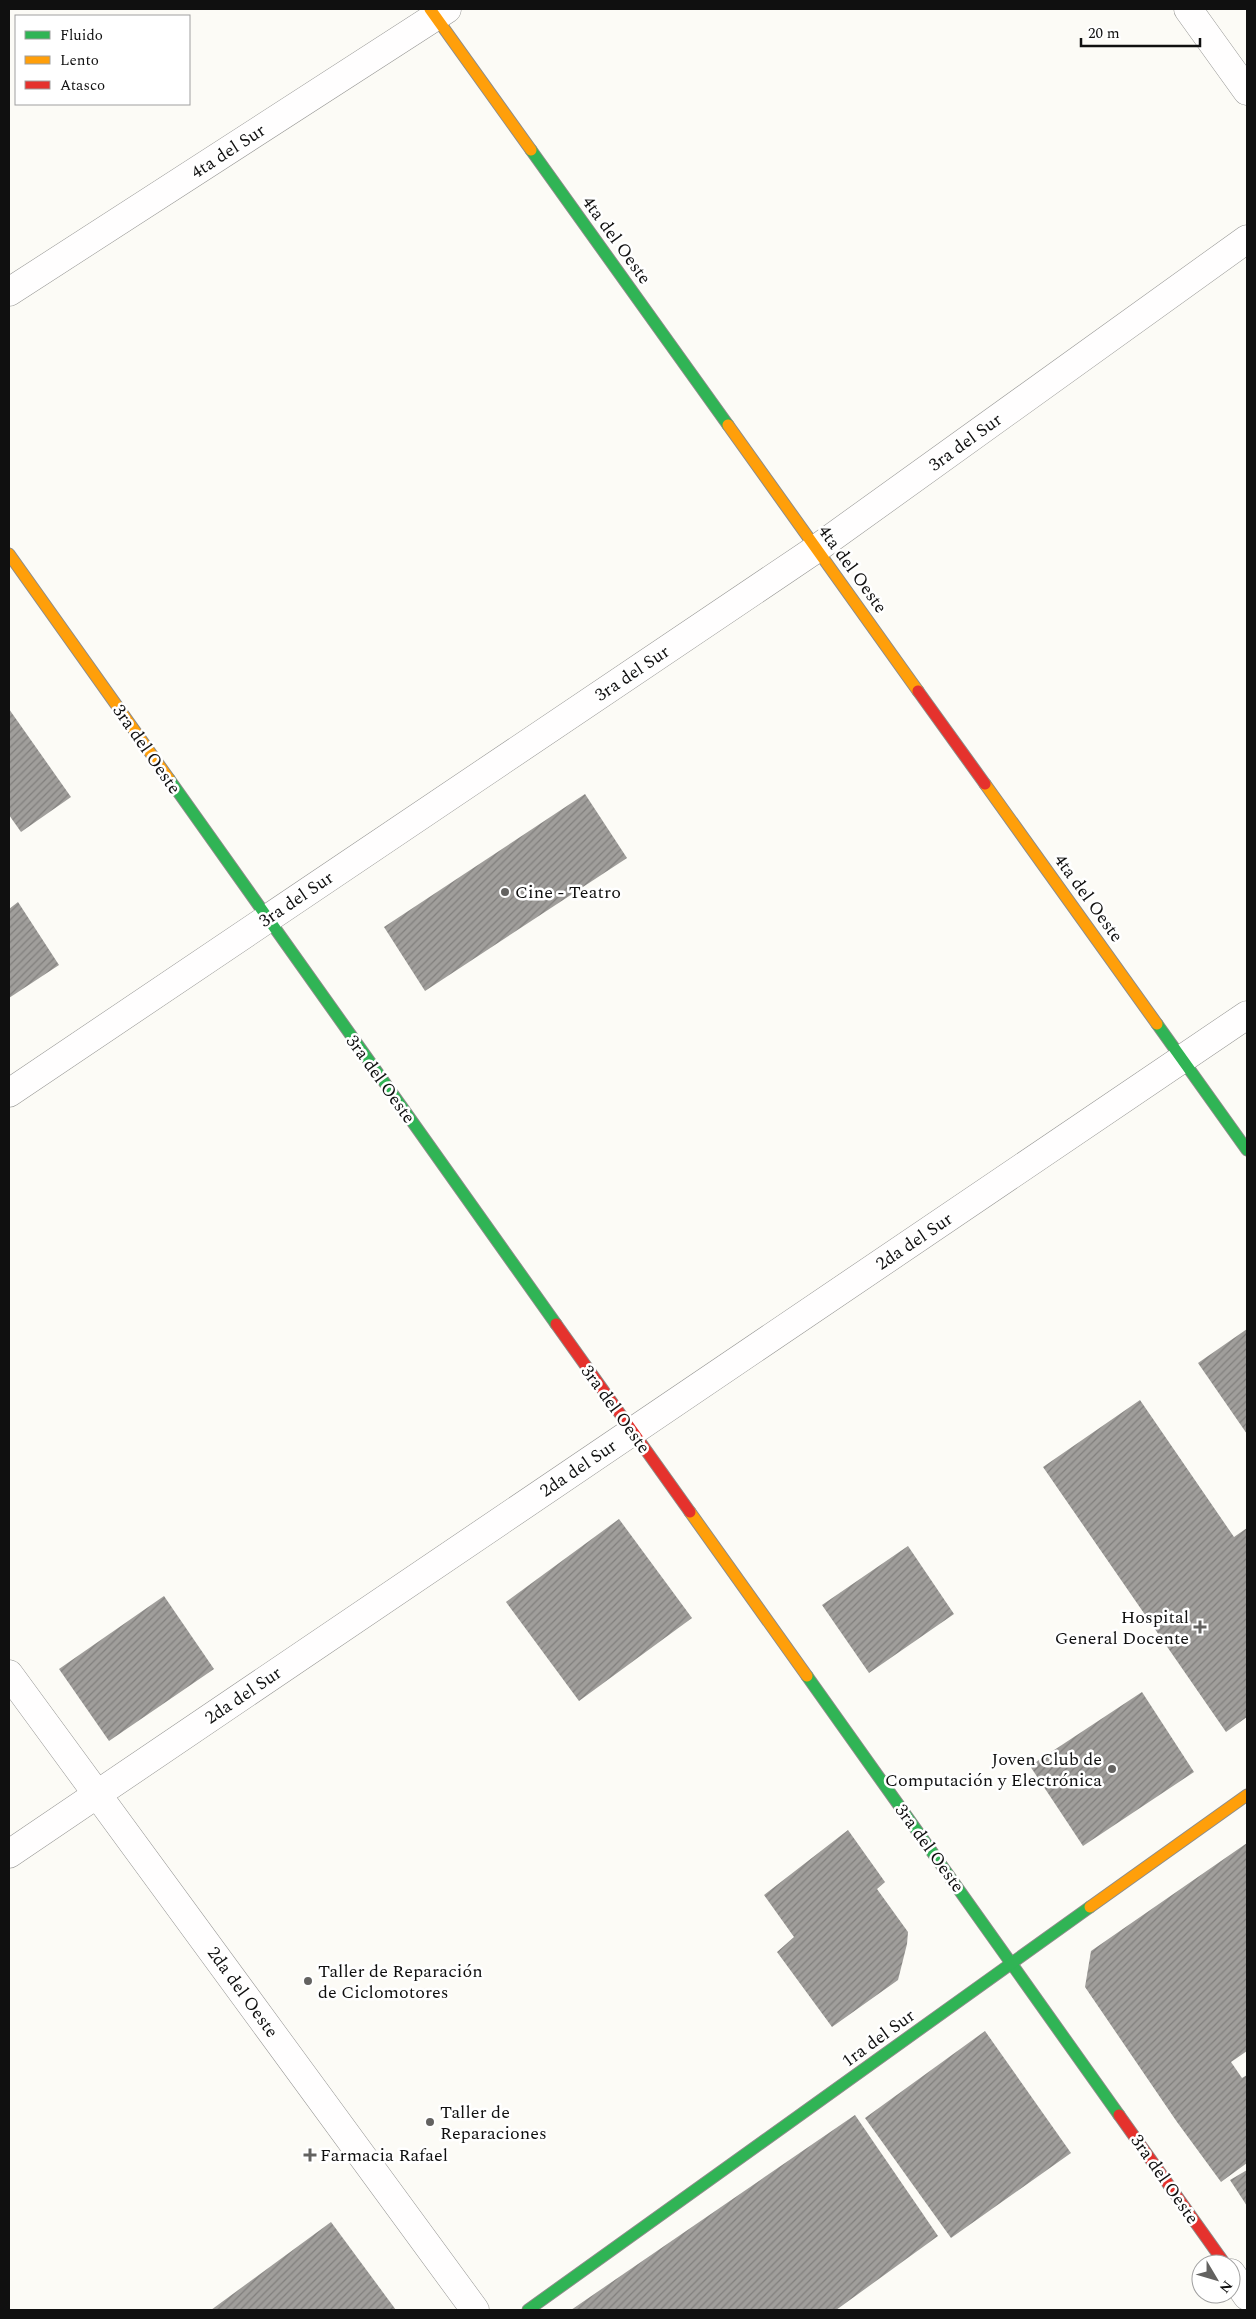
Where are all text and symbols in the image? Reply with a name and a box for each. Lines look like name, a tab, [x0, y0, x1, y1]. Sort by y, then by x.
legend	[15, 15, 190, 105]
scale bar	[1081, 15, 1200, 47]
text: 20 m	[1088, 22, 1120, 45]
text: Fluido	[60, 24, 103, 47]
text: Lento	[60, 49, 99, 72]
text: Atasco	[60, 74, 105, 97]
street label: 4ta del Sur	[186, 117, 271, 186]
street label: 4ta del Oeste	[575, 191, 658, 290]
street label: 3ra del Sur	[923, 407, 1008, 478]
street label: 4ta del Oeste	[811, 520, 894, 619]
street label: 3ra del Sur	[589, 638, 675, 708]
street label: 3ra del Oeste	[106, 699, 188, 800]
street label: 4ta del Oeste	[1047, 849, 1130, 948]
street label: 3ra del Sur	[253, 864, 339, 934]
place label: Cine - Teatro	[515, 879, 621, 906]
marker: Cine - Teatro	[499, 886, 511, 898]
street label: 3ra del Oeste	[339, 1029, 422, 1129]
street label: 2da del Sur	[870, 1206, 958, 1277]
street label: 3ra del Oeste	[574, 1359, 657, 1459]
street label: 2da del Sur	[534, 1433, 622, 1504]
place label: Hospital General Docente	[1055, 1604, 1189, 1652]
marker: Hospital General Docente	[1193, 1620, 1207, 1634]
street label: 2da del Sur	[199, 1660, 287, 1731]
place label: Joven Club de Computación y Electrónica	[885, 1746, 1102, 1794]
marker: Joven Club de Computación y Electrónica	[1106, 1763, 1118, 1775]
street label: 3ra del Oeste	[888, 1798, 971, 1898]
street label: 2da del Oeste	[200, 1941, 285, 2043]
place label: Taller de Reparación de Ciclomotores	[318, 1958, 483, 2006]
marker: Taller de Reparación de Ciclomotores	[302, 1975, 314, 1987]
street label: 1ra del Sur	[836, 2003, 921, 2074]
place label: Taller de Reparaciones	[440, 2099, 547, 2147]
marker: Taller de Reparaciones	[424, 2116, 436, 2128]
street label: 3ra del Oeste	[1124, 2129, 1206, 2230]
place label: Farmacia Rafael	[320, 2142, 448, 2169]
marker: Farmacia Rafael	[304, 2149, 316, 2161]
north arrow	[1191, 2254, 1241, 2304]
text: N	[1214, 2276, 1238, 2298]

